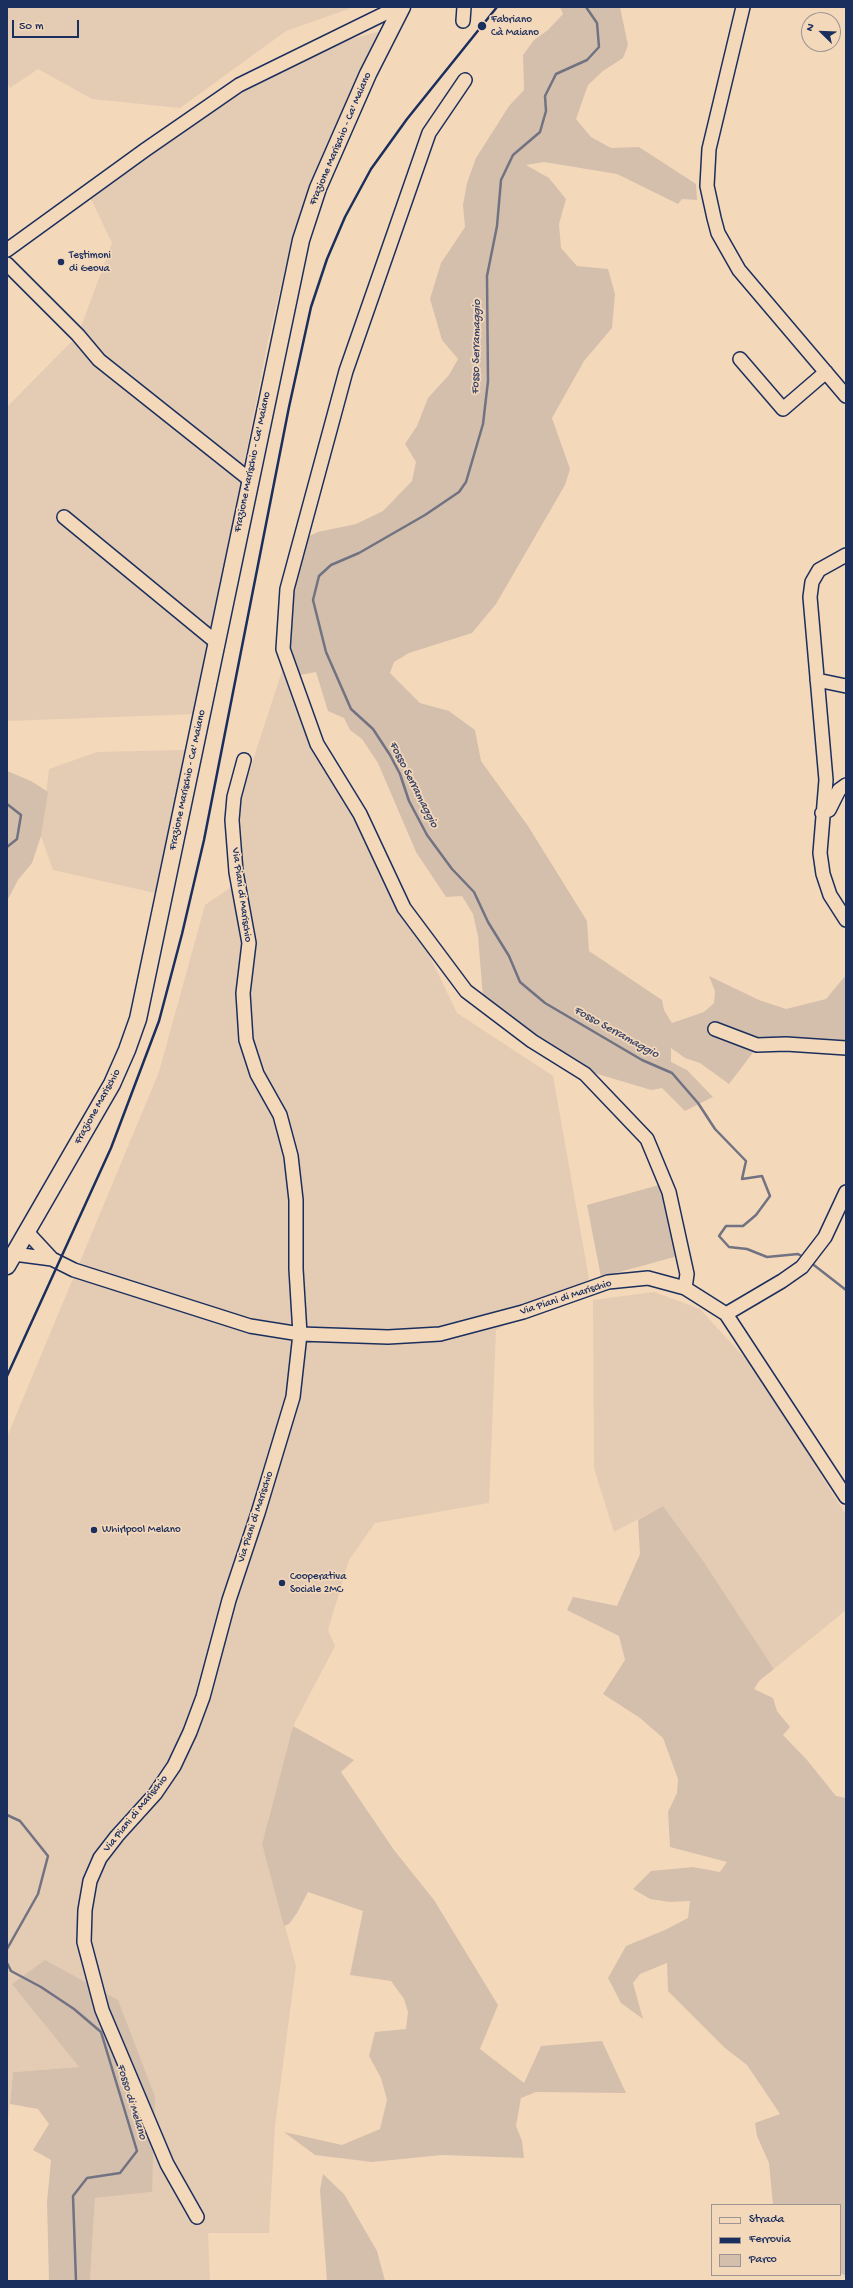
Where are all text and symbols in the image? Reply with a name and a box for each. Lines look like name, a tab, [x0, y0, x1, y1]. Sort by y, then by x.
scale bar	[14, 12, 81, 38]
north arrow	[801, 12, 841, 52]
place label: Fabriano Cà Maiano	[491, 13, 539, 39]
text: 50 m	[19, 20, 44, 34]
marker: Fabriano Cà Maiano	[476, 20, 488, 32]
text: N	[804, 22, 818, 33]
street label: Frazione Marischio - Ca' Maiano	[307, 71, 375, 207]
place label: Testimoni di Geova	[69, 249, 111, 275]
marker: Testimoni di Geova	[56, 257, 66, 267]
water label: Fosso Serramaggio	[469, 299, 485, 395]
street label: Frazione Marischio - Ca' Maiano	[232, 391, 274, 533]
street label: Frazione Marischio - Ca' Maiano	[167, 709, 209, 851]
water label: Fosso Serramaggio	[385, 739, 441, 831]
street label: Via Piani di Marischio	[228, 847, 254, 943]
water label: Fosso Serramaggio	[571, 1004, 661, 1062]
street label: Frazione Marischio	[72, 1067, 124, 1147]
street label: Via Piani di Marischio	[519, 1277, 613, 1319]
street label: Via Piani di Marischio	[235, 1470, 277, 1564]
place label: Whirlpool Melano	[102, 1523, 181, 1537]
marker: Whirlpool Melano	[89, 1525, 99, 1535]
place label: Cooperativa Sociale 2MC	[290, 1570, 346, 1596]
marker: Cooperativa Sociale 2MC	[277, 1578, 287, 1588]
street label: Via Piani di Marischio	[101, 1773, 171, 1855]
water label: Fosso di Melano	[113, 2062, 149, 2142]
legend	[711, 2204, 841, 2276]
text: Strada	[749, 2213, 784, 2227]
text: Ferrovia	[749, 2233, 791, 2247]
text: Parco	[749, 2253, 777, 2267]

